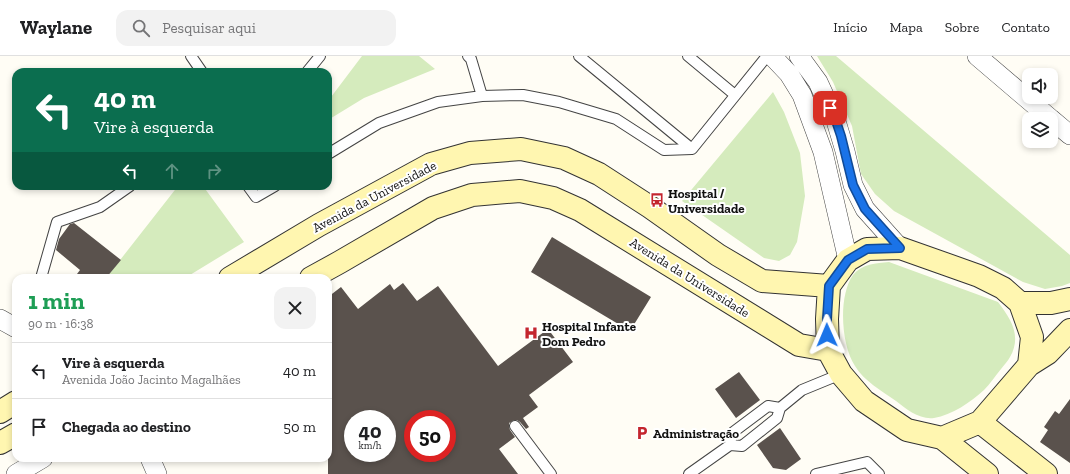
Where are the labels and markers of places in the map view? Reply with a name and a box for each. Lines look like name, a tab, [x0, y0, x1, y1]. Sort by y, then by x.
pin	[813, 91, 847, 125]
place label: Hospital / Universidade	[668, 186, 745, 216]
bus stop icon: Hospital / Universidade	[649, 192, 665, 208]
place label: Hospital Infante Dom Pedro	[542, 319, 637, 349]
hospital icon: Hospital Infante Dom Pedro	[523, 325, 539, 341]
parking icon: Administração	[634, 425, 650, 441]
place label: Administração	[653, 426, 739, 441]

